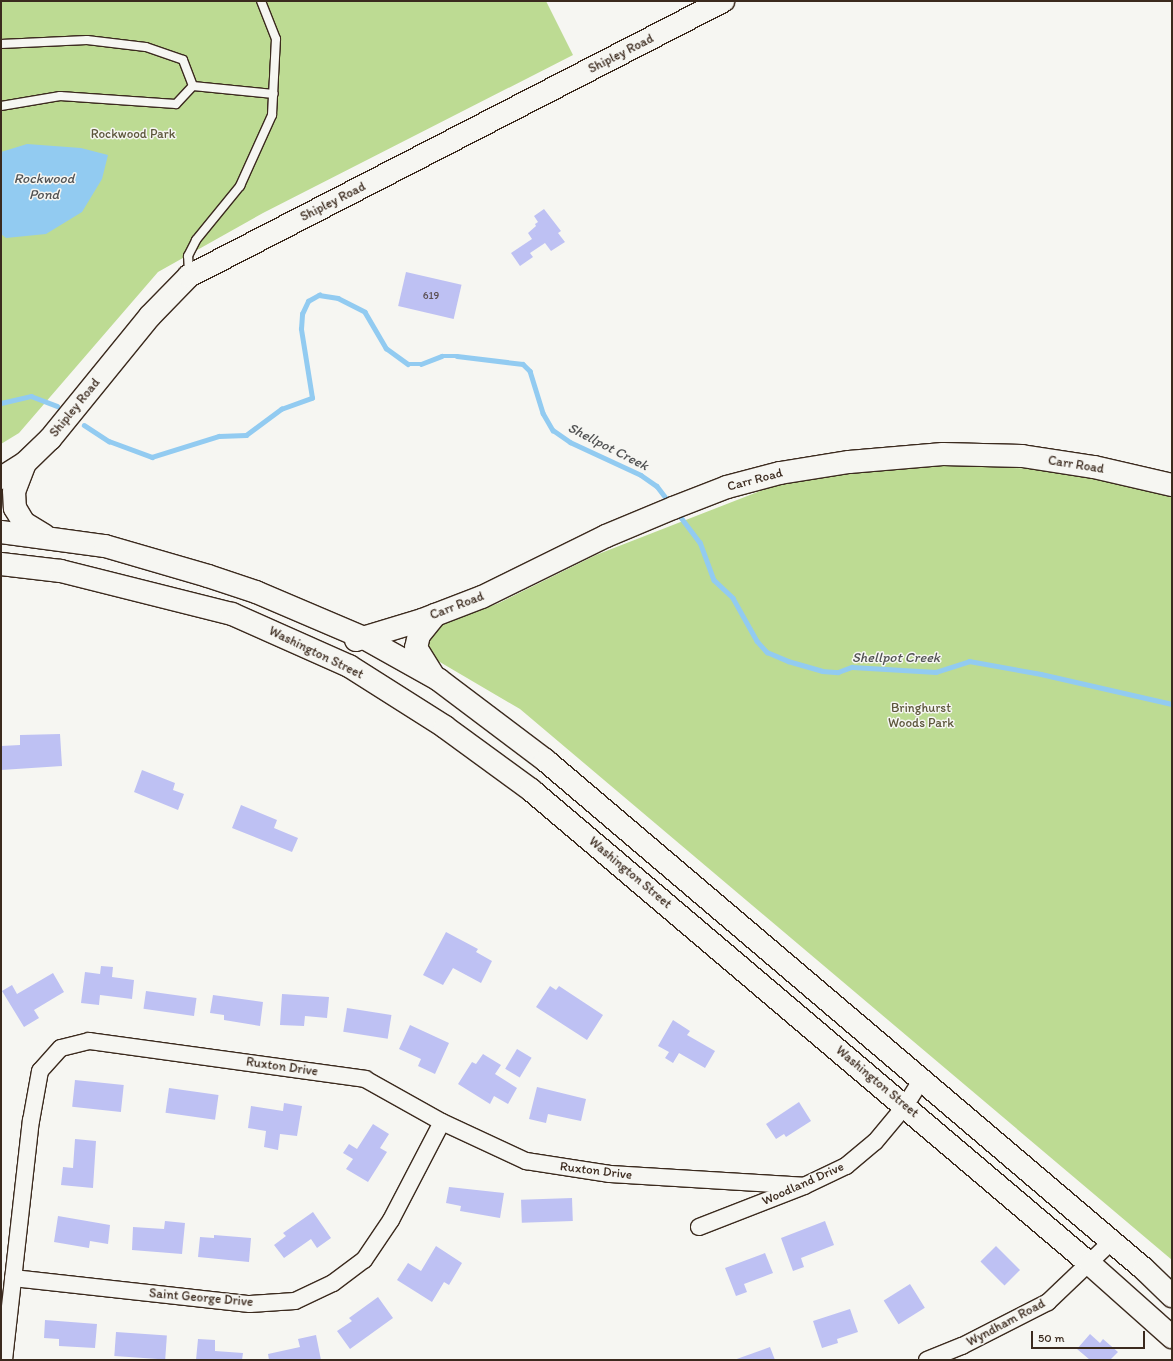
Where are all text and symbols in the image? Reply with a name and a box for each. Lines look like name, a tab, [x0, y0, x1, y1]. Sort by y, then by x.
street label: Shipley Road	[586, 31, 656, 77]
park label: Rockwood Park	[91, 126, 175, 142]
water label: Rockwood Pond	[14, 171, 74, 204]
street label: Shipley Road	[298, 179, 368, 225]
house number: 619	[423, 289, 439, 303]
street label: Shipley Road	[47, 376, 103, 440]
water label: Shellpot Creek	[565, 420, 651, 474]
street label: Carr Road	[1047, 453, 1105, 477]
street label: Carr Road	[726, 465, 784, 495]
street label: Carr Road	[428, 589, 486, 623]
street label: Washington Street	[266, 623, 366, 683]
water label: Shellpot Creek	[852, 650, 940, 666]
park label: Bringhurst Woods Park	[888, 701, 954, 732]
street label: Washington Street	[585, 834, 675, 912]
street label: Washington Street	[832, 1043, 922, 1121]
street label: Ruxton Drive	[245, 1054, 319, 1080]
street label: Ruxton Drive	[559, 1159, 633, 1183]
street label: Woodland Drive	[759, 1159, 847, 1209]
street label: Saint George Drive	[148, 1286, 254, 1310]
street label: Wyndham Road	[964, 1296, 1048, 1350]
scale bar	[1033, 1323, 1147, 1349]
text: 50 m	[1038, 1331, 1064, 1345]

